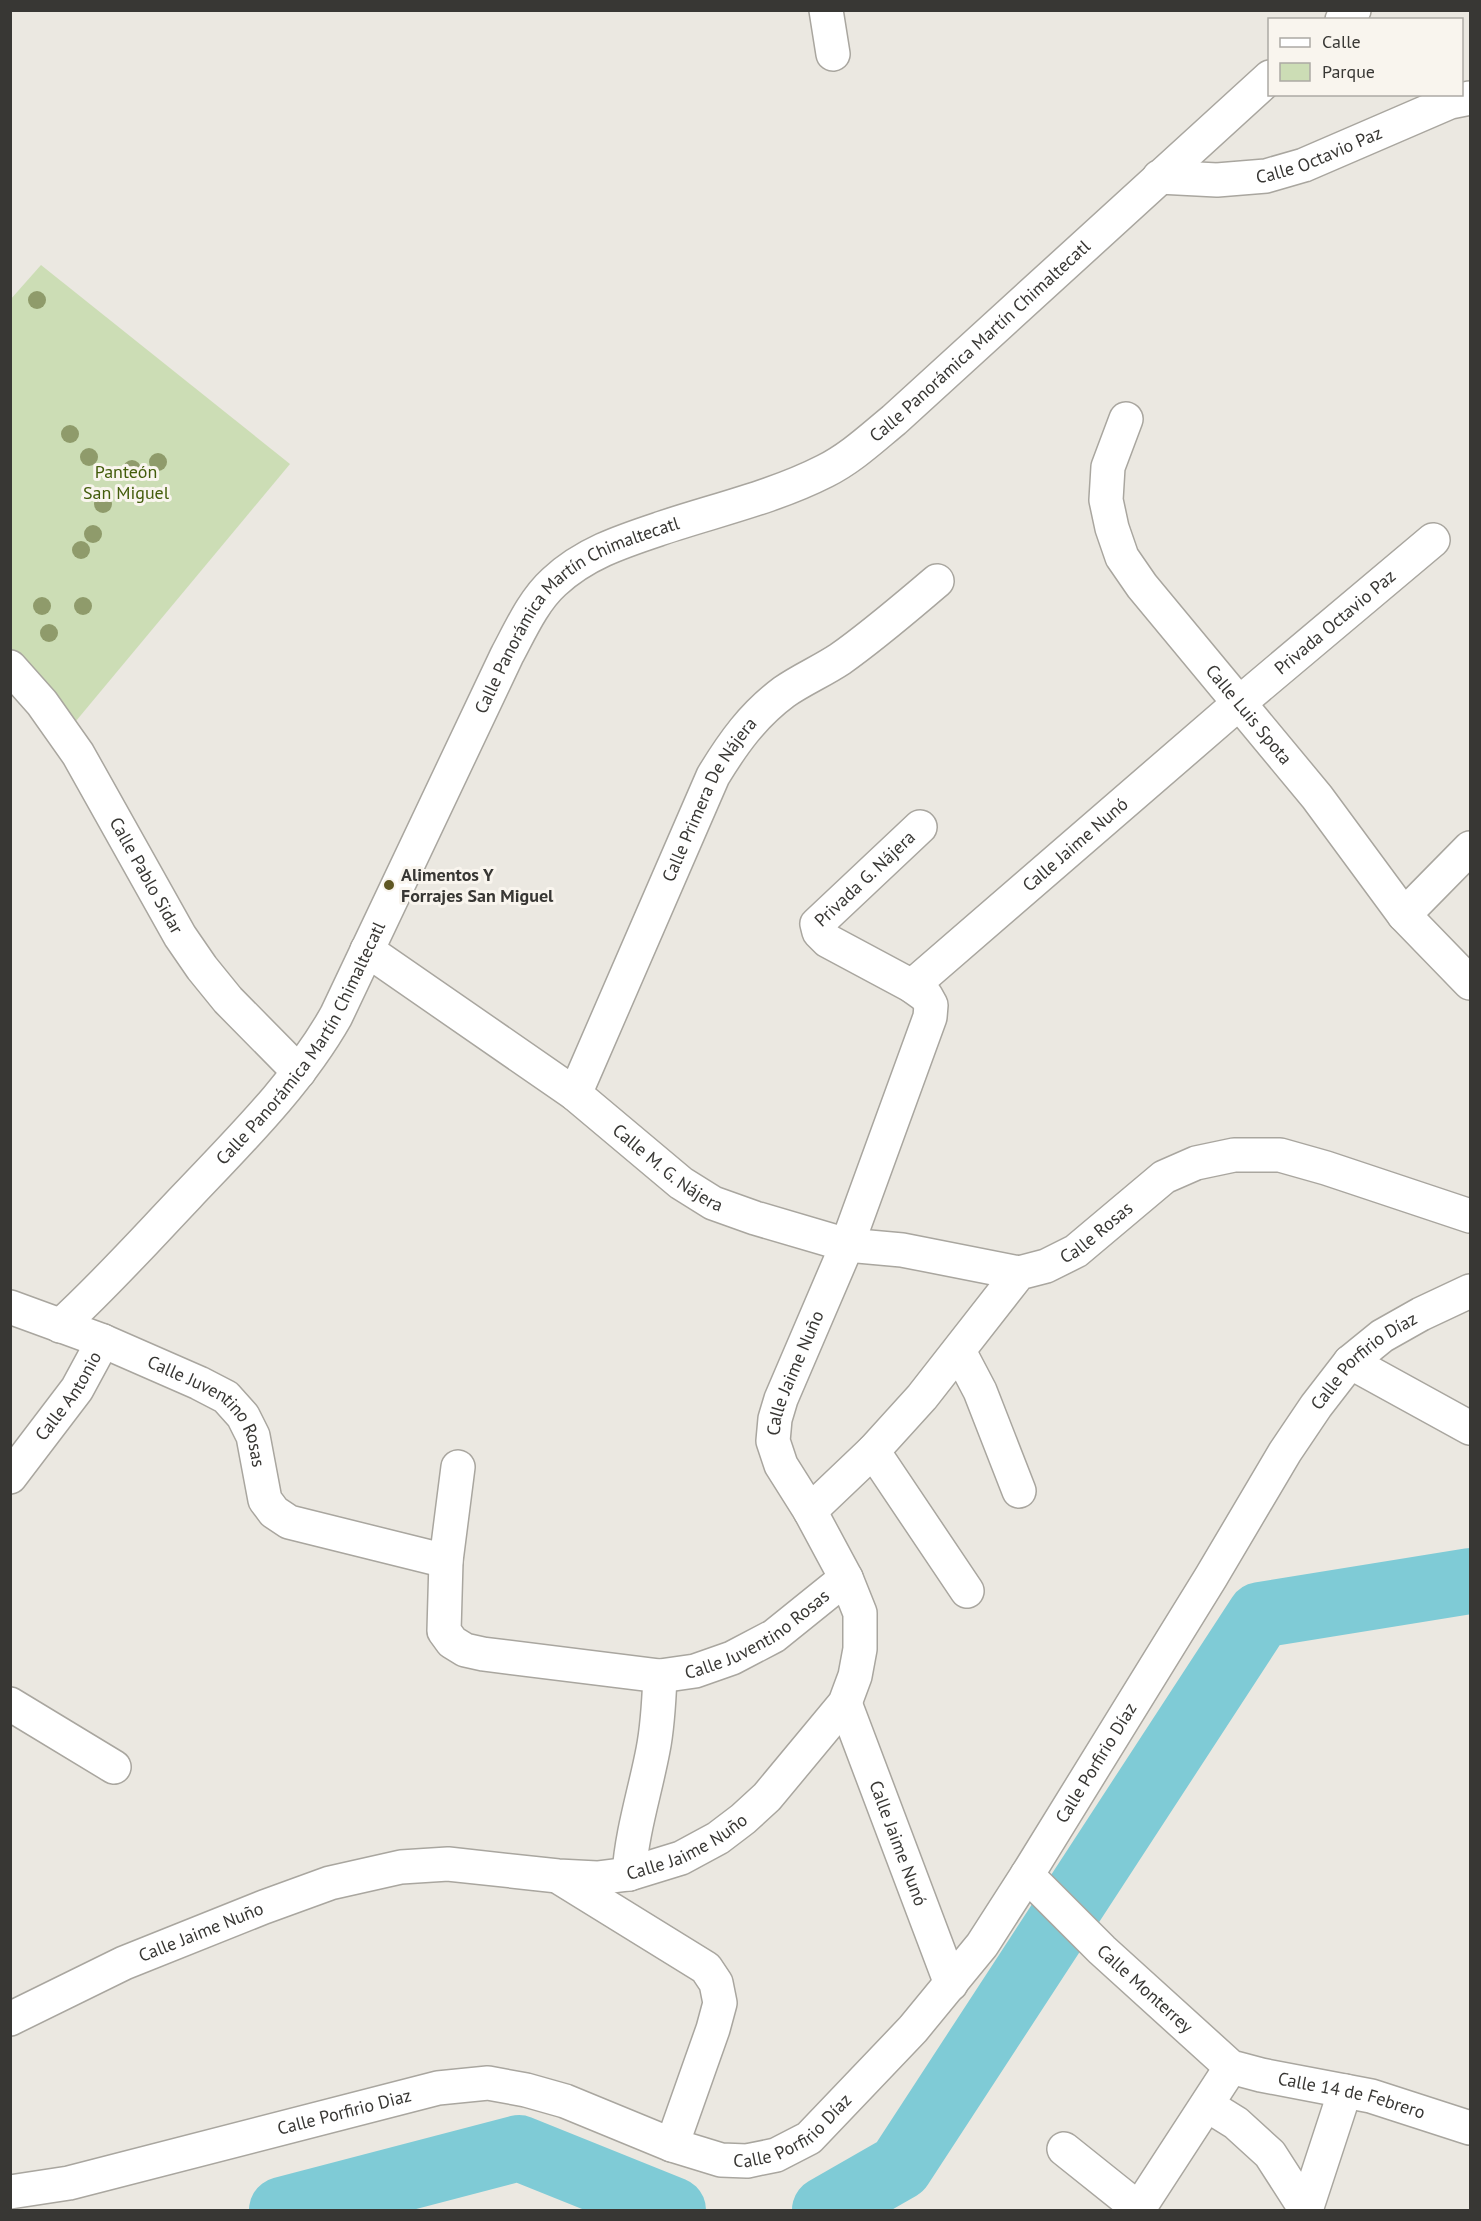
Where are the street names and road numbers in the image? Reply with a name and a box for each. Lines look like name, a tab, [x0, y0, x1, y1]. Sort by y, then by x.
street label: Calle Octavio Paz	[1255, 121, 1385, 188]
street label: Calle Panorámica Martín Chimaltecatl	[864, 234, 1095, 447]
street label: Calle Panorámica Martín Chimaltecatl	[469, 511, 683, 717]
street label: Privada Octavio Paz	[1270, 564, 1400, 679]
street label: Calle Luis Spota	[1201, 660, 1297, 769]
street label: Calle Primera De Nájera	[656, 712, 761, 885]
street label: Calle Jaime Nunó	[1017, 792, 1133, 896]
street label: Calle Pablo Sidar	[105, 813, 189, 938]
street label: Privada G. Nájera	[810, 826, 920, 931]
street label: Calle Panorámica Martín Chimaltecatl	[211, 917, 390, 1170]
street label: Calle M. G. Nájera	[608, 1118, 726, 1217]
street label: Calle Rosas	[1056, 1196, 1137, 1268]
street label: Calle Jaime Nuño	[762, 1307, 829, 1436]
street label: Calle Porfirio Díaz	[1305, 1307, 1421, 1414]
street label: Calle Antonio	[30, 1347, 106, 1445]
street label: Calle Juventino Rosas	[144, 1350, 271, 1469]
street label: Calle Juventino Rosas	[683, 1584, 834, 1683]
street label: Calle Porfirio Díaz	[1050, 1698, 1142, 1827]
street label: Calle Jaime Nunó	[864, 1777, 933, 1909]
street label: Calle Jaime Nuño	[624, 1808, 752, 1885]
street label: Calle Jaime Nuño	[135, 1896, 267, 1967]
street label: Calle Monterrey	[1092, 1939, 1198, 2038]
street label: Calle 14 de Febrero	[1276, 2066, 1428, 2124]
street label: Calle Porfirio Diaz	[275, 2083, 414, 2140]
street label: Calle Porfirio Díaz	[733, 2089, 856, 2173]

